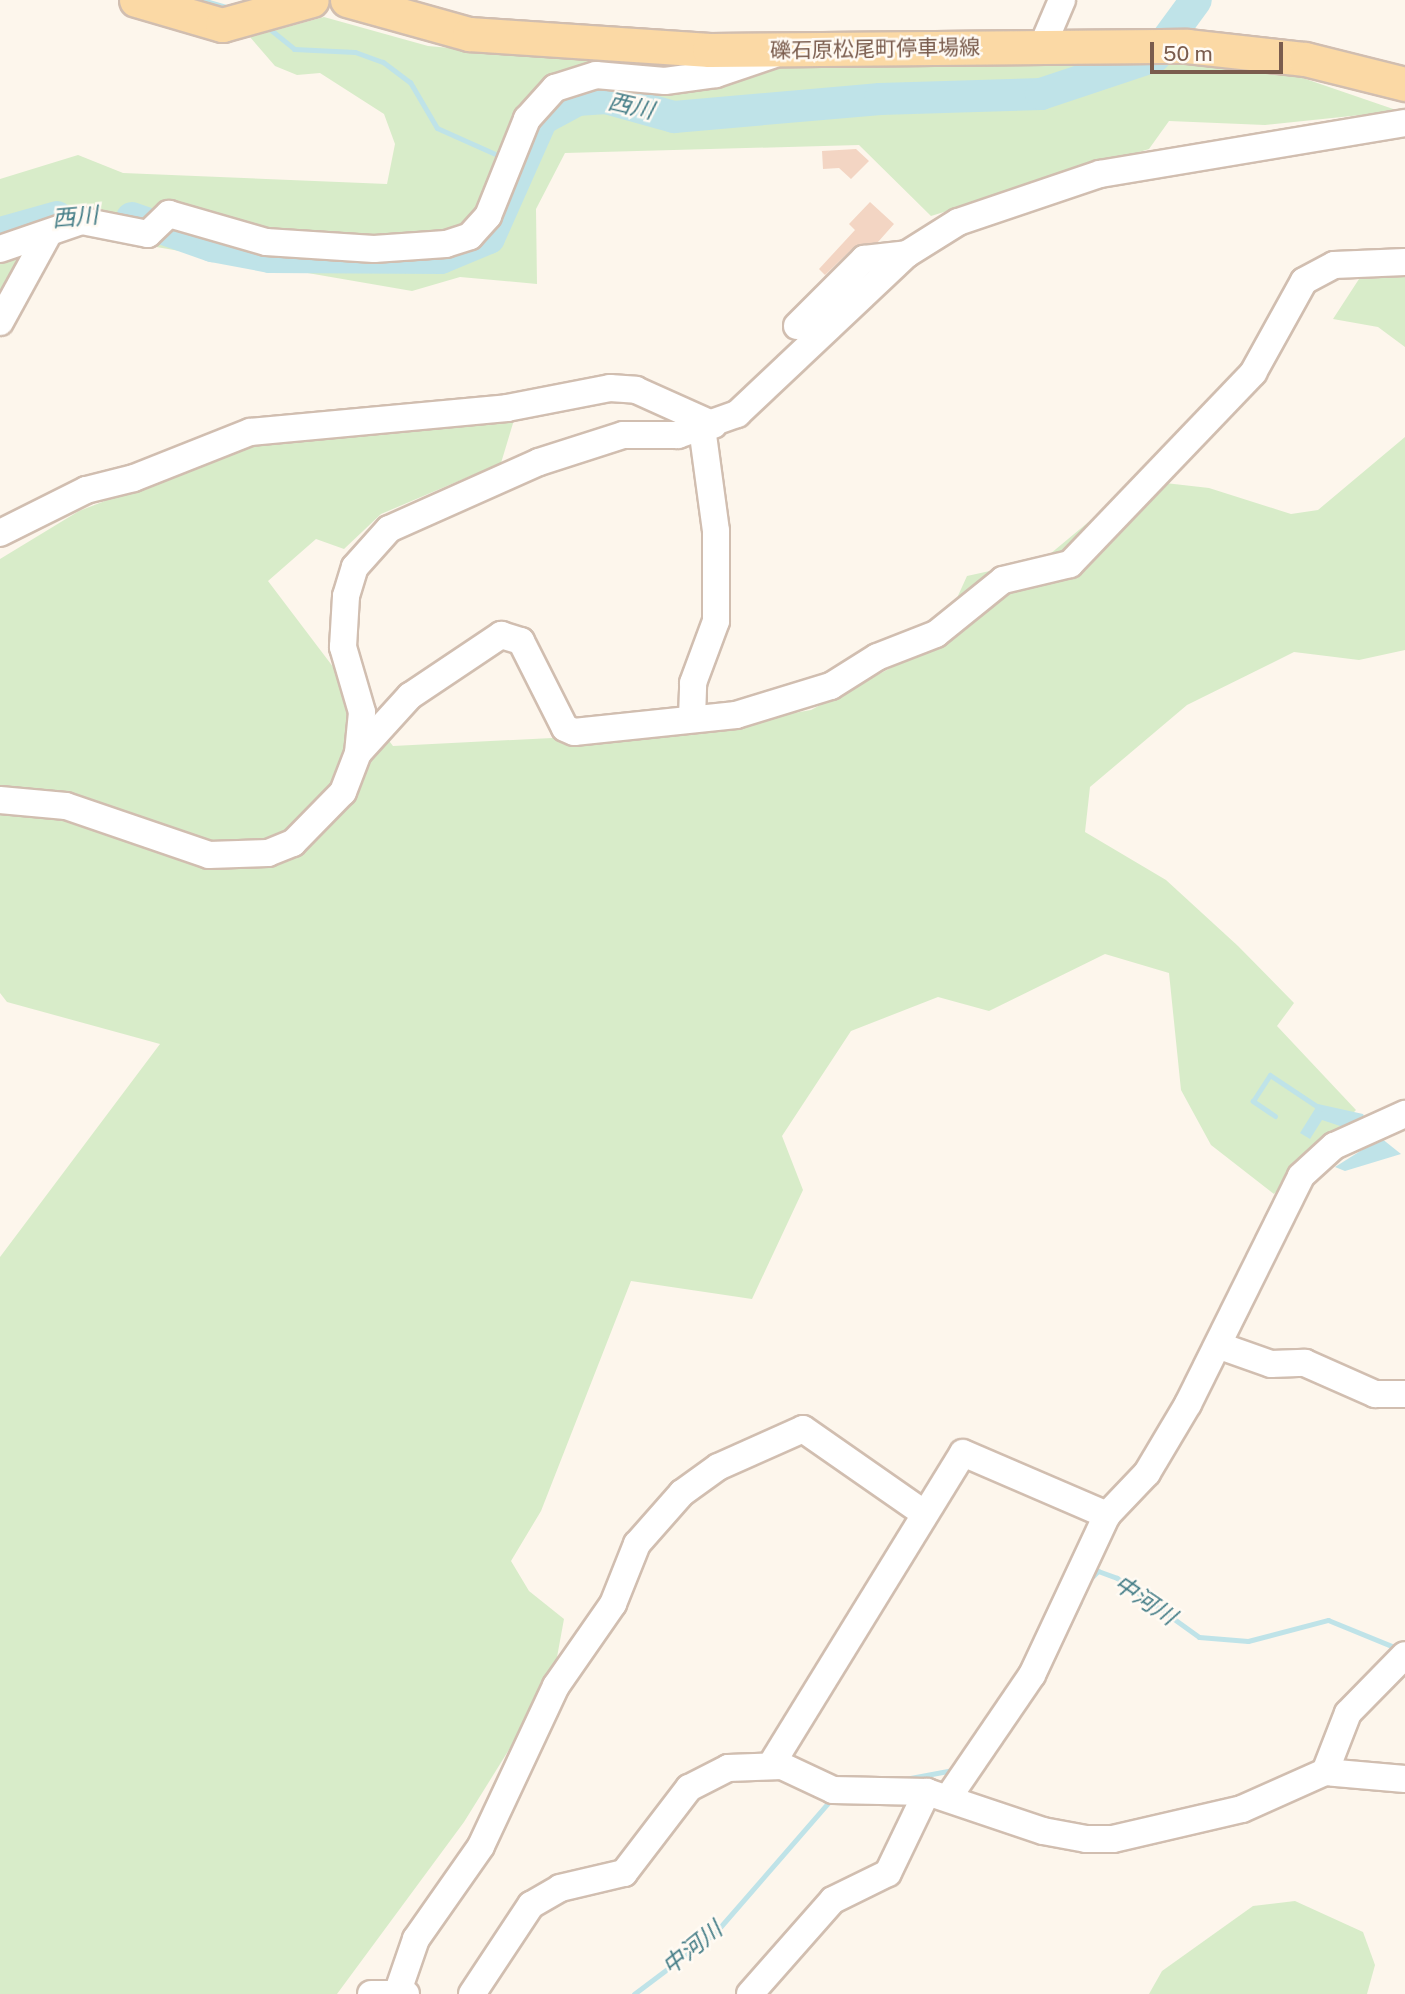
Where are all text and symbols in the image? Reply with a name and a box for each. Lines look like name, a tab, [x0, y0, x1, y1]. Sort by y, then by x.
scale bar	[1153, 28, 1286, 72]
street label: 礫石原松尾町停車場線	[770, 35, 980, 63]
text: 50 m	[1163, 41, 1213, 66]
water label: 西川	[605, 87, 657, 125]
water label: 西川	[51, 201, 99, 233]
water label: 中河川	[1109, 1569, 1181, 1631]
water label: 中河川	[657, 1916, 727, 1980]

